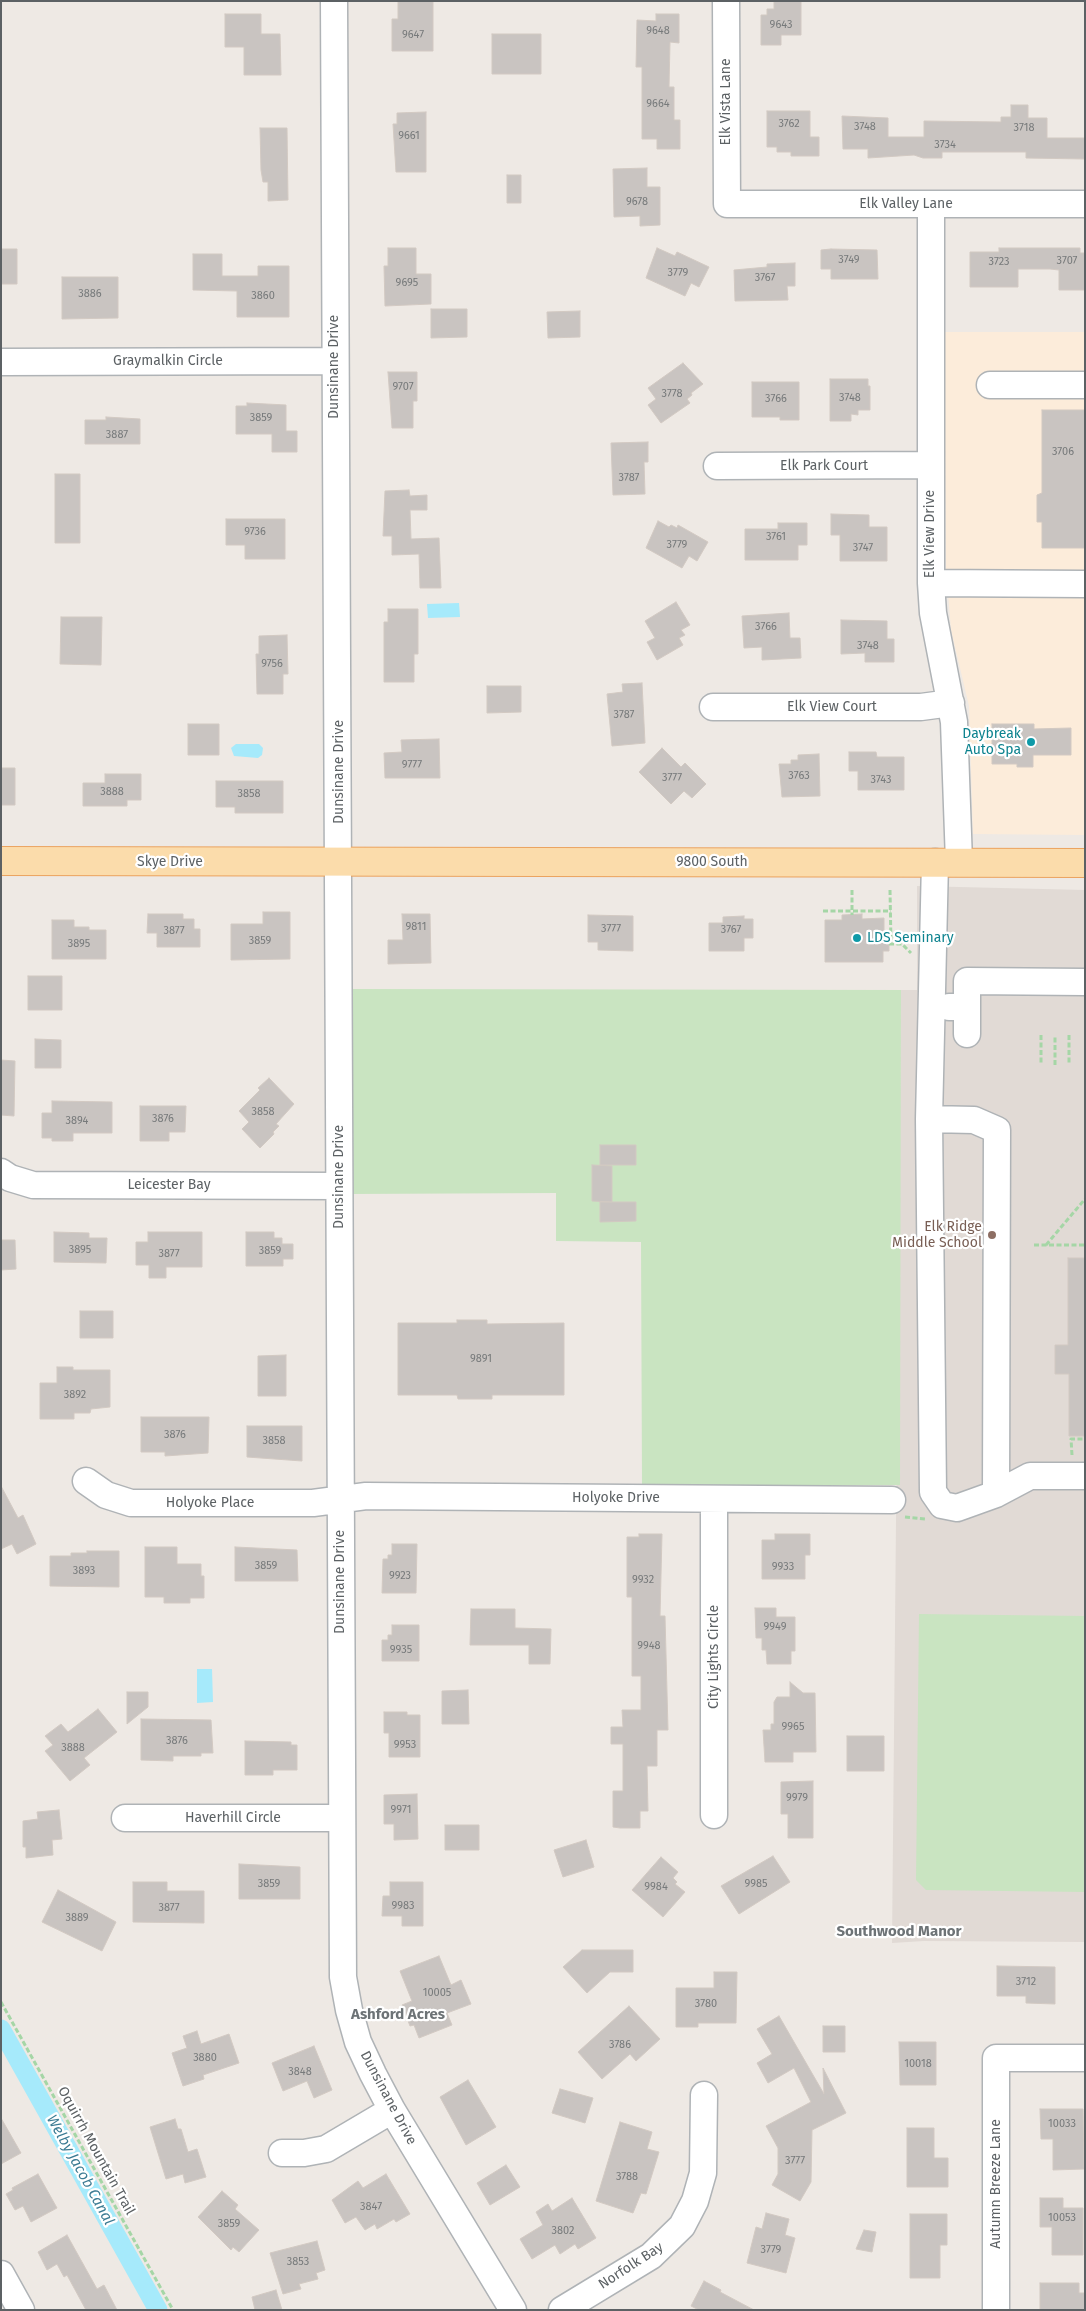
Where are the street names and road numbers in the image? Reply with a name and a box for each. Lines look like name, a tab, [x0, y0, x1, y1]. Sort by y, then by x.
street label: Elk Vista Lane	[718, 58, 734, 146]
street label: Elk Valley Lane	[859, 196, 953, 212]
street label: Dunsinane Drive	[326, 315, 342, 419]
street label: Graymalkin Circle	[113, 353, 223, 369]
street label: Elk Park Court	[780, 458, 868, 474]
street label: Elk View Drive	[922, 490, 938, 578]
street label: Elk View Court	[787, 699, 877, 715]
street label: Dunsinane Drive	[331, 720, 347, 824]
street label: Skye Drive	[137, 854, 203, 870]
street label: 9800 South	[676, 854, 748, 870]
street label: Dunsinane Drive	[331, 1125, 347, 1229]
street label: Leicester Bay	[127, 1177, 211, 1193]
street label: Holyoke Drive	[572, 1490, 660, 1506]
street label: Holyoke Place	[166, 1495, 254, 1511]
street label: Dunsinane Drive	[332, 1530, 348, 1634]
street label: City Lights Circle	[706, 1605, 722, 1709]
street label: Haverhill Circle	[185, 1810, 281, 1826]
street label: Dunsinane Drive	[356, 2048, 420, 2148]
street label: Oquirrh Mountain Trail	[54, 2084, 138, 2218]
street label: Autumn Breeze Lane	[988, 2119, 1004, 2249]
street label: Norfolk Bay	[596, 2239, 666, 2293]

